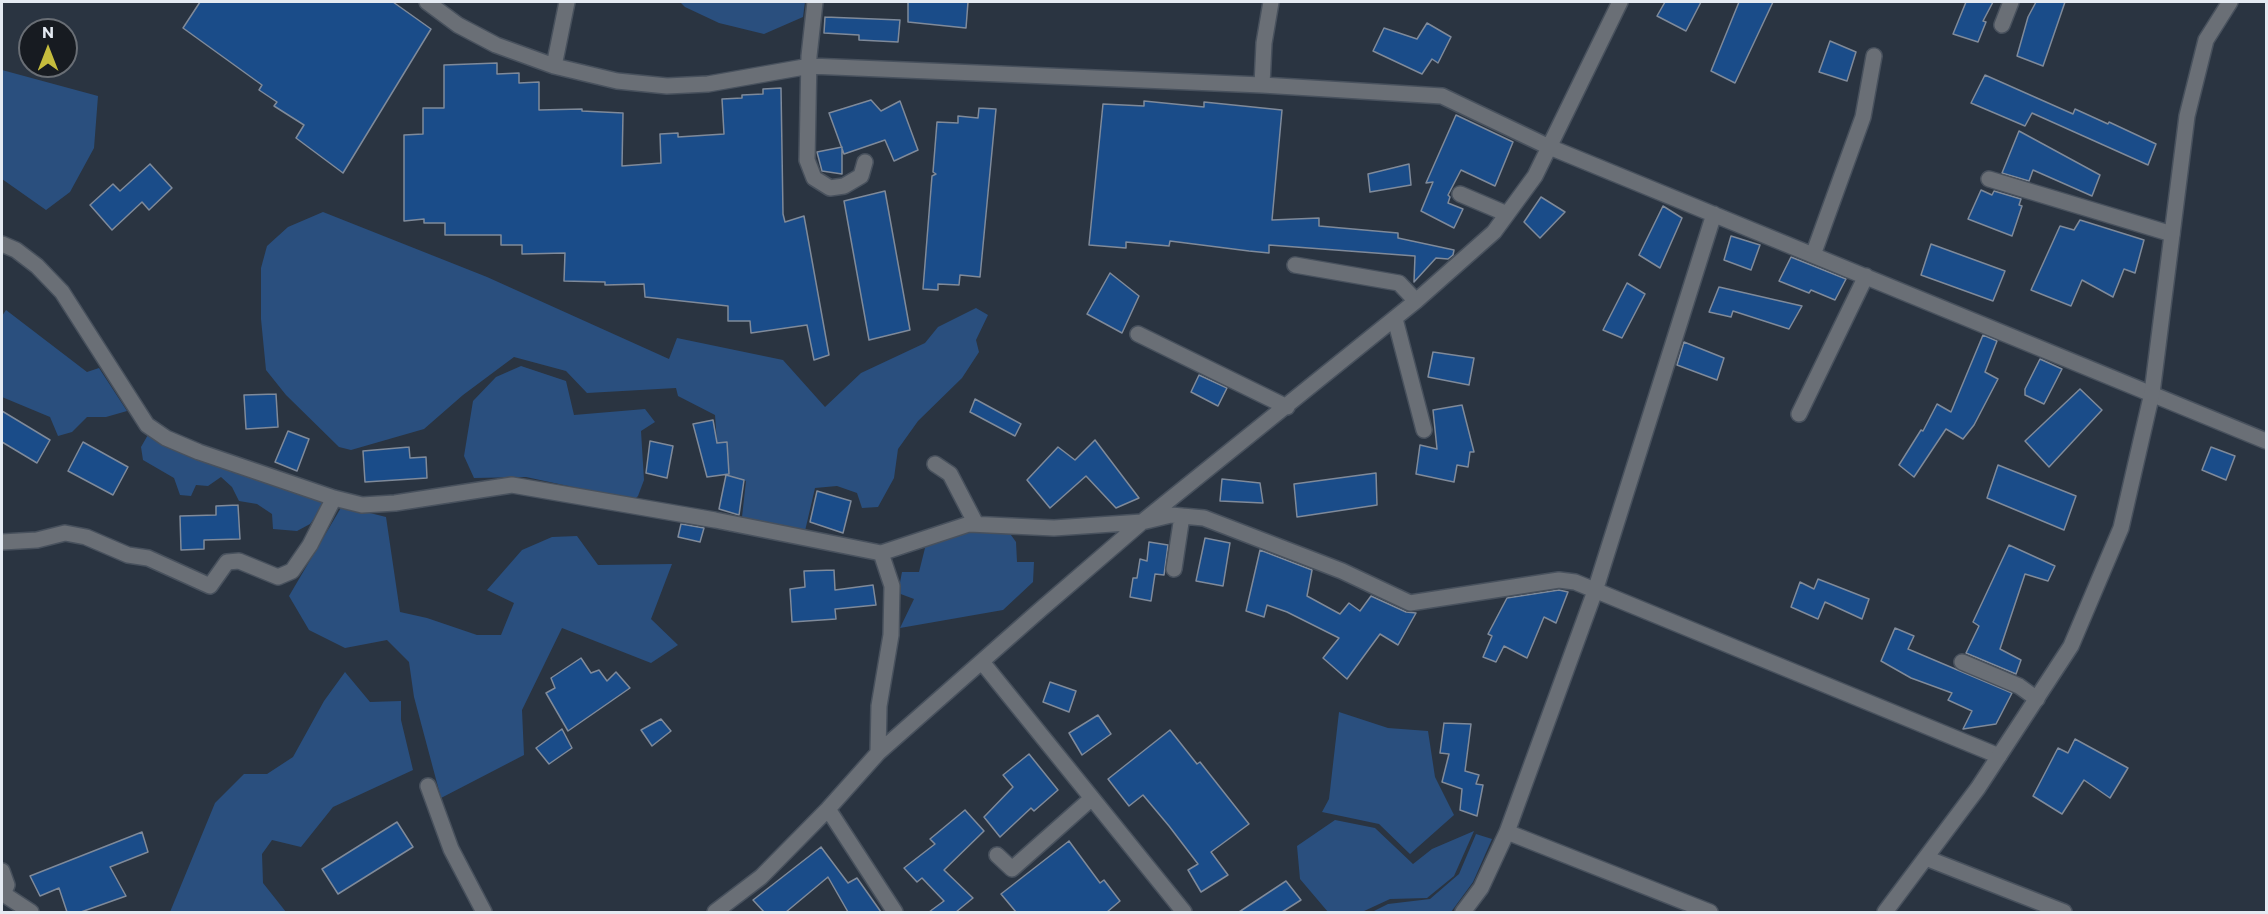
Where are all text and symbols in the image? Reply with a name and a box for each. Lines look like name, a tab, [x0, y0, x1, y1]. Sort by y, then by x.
north arrow	[18, 18, 78, 78]
text: N	[42, 22, 54, 41]

